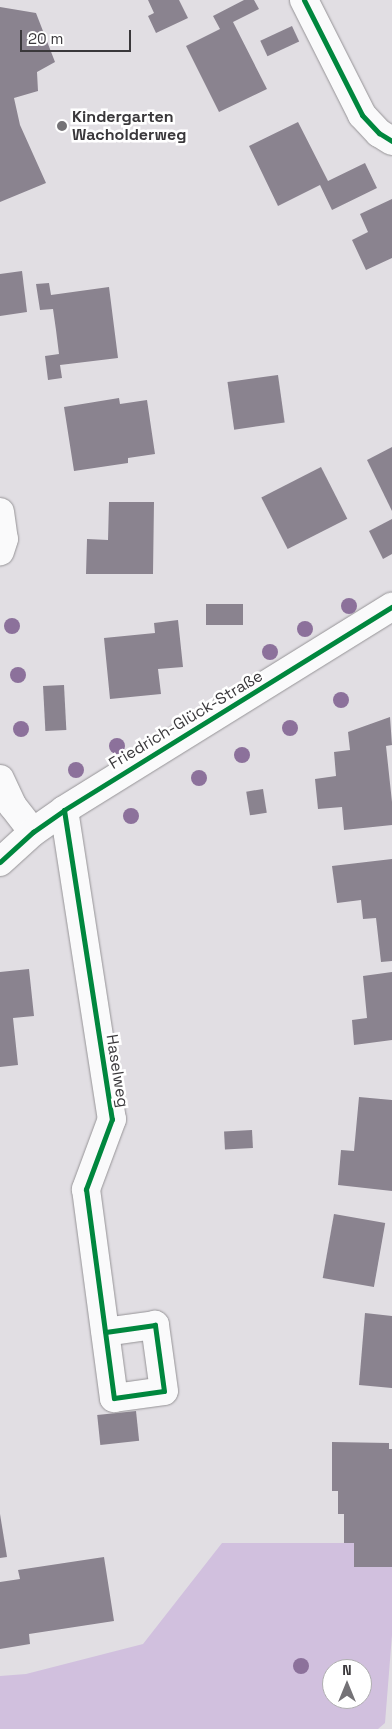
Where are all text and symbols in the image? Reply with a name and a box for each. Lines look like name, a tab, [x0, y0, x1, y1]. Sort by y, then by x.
scale bar	[22, 20, 134, 52]
text: 20 m	[28, 29, 63, 48]
place label: Kindergarten Wacholderweg	[72, 107, 186, 145]
marker: Kindergarten Wacholderweg	[56, 120, 68, 132]
street label: Friedrich-Glück-Straße	[106, 666, 266, 774]
street label: Haselweg	[102, 1033, 132, 1109]
north arrow	[322, 1659, 372, 1709]
text: N	[342, 1661, 352, 1679]

